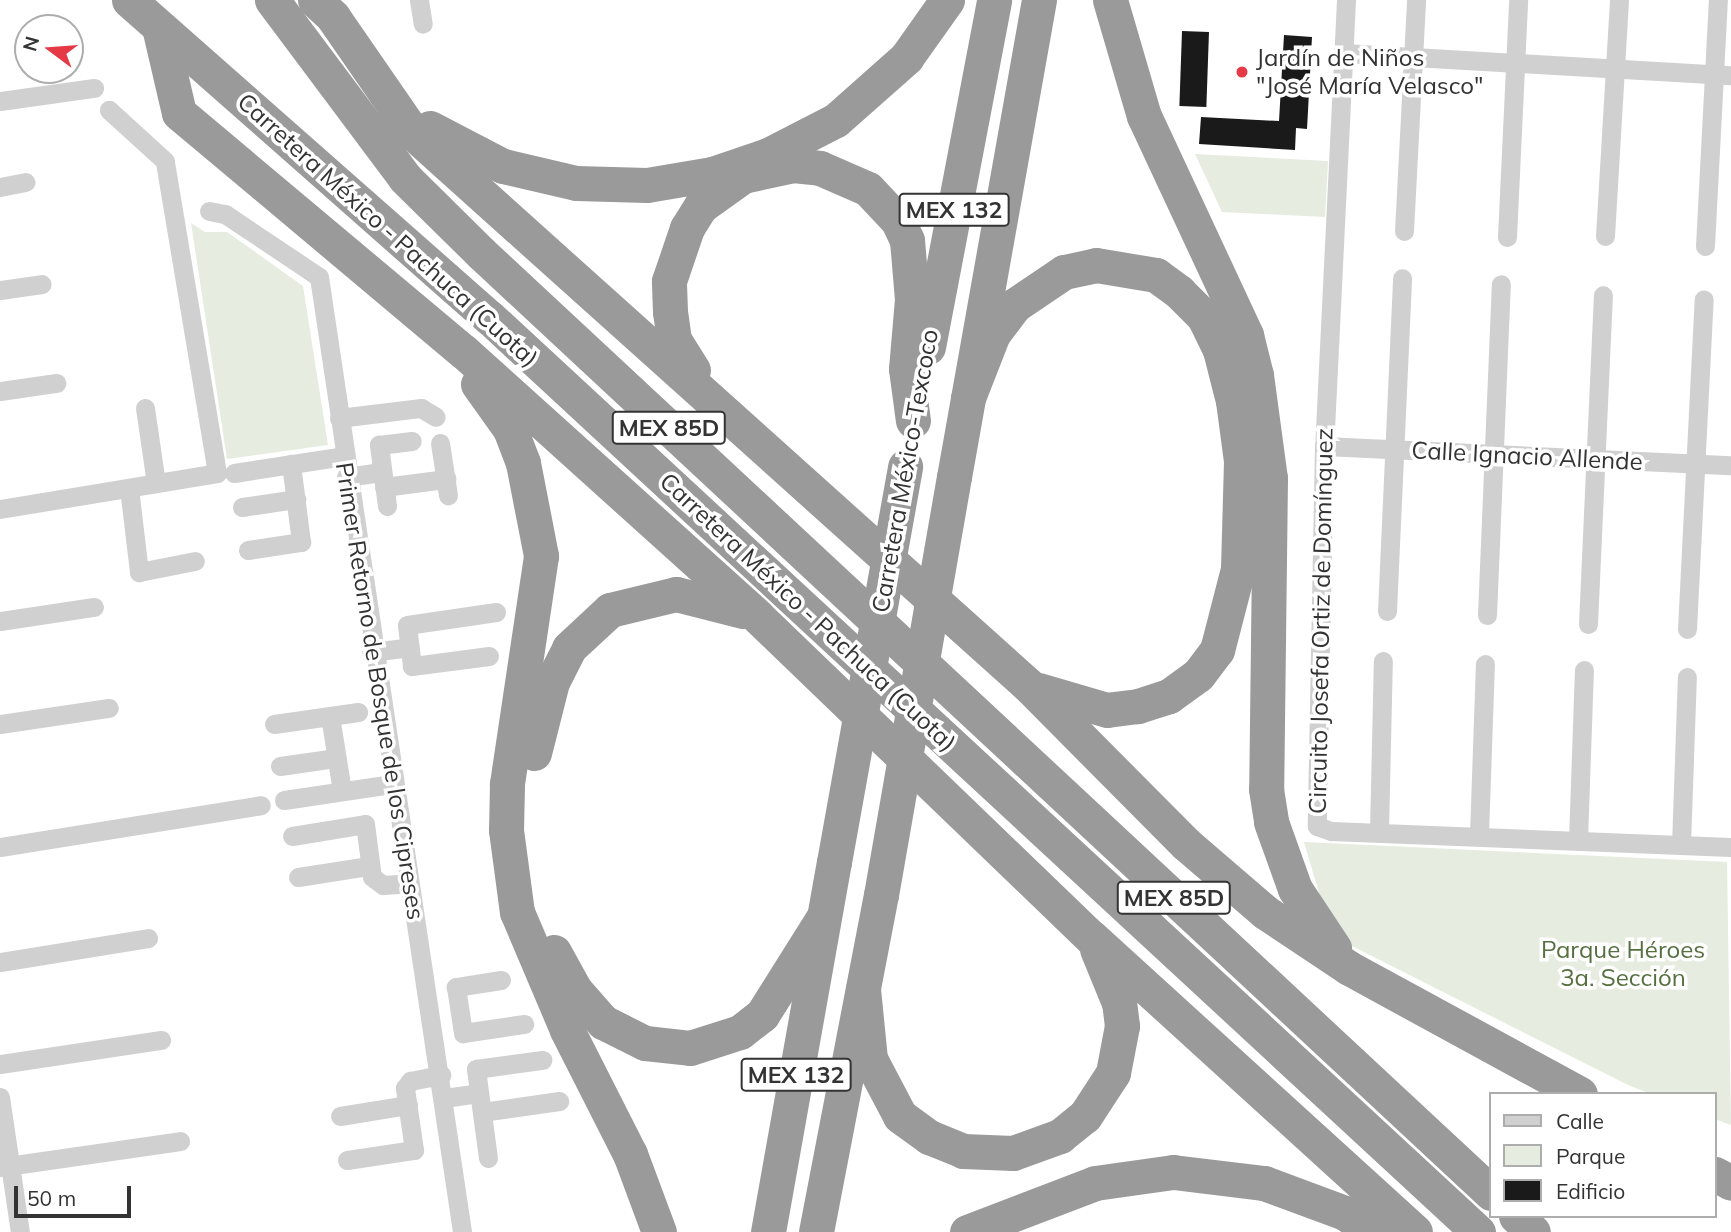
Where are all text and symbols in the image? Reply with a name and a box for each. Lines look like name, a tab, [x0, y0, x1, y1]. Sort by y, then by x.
north arrow	[14, 14, 84, 84]
text: N	[17, 34, 44, 54]
place label: Jardín de Niños "José María Velasco"	[1256, 44, 1483, 100]
marker: Jardín de Niños "José María Velasco"	[1234, 64, 1250, 80]
street label: Carretera México - Pachuca (Cuota)	[232, 87, 544, 373]
road number: MEX 132	[898, 190, 1010, 230]
street label: Carretera México-Texcoco	[866, 327, 944, 615]
road number: MEX 85D	[611, 408, 727, 448]
street label: Circuito Josefa Ortiz de Domínguez	[1303, 428, 1339, 814]
street label: Calle Ignacio Allende	[1411, 436, 1643, 476]
street label: Primer Retorno de Bosque de los Cipreses	[330, 460, 430, 922]
street label: Carretera México - Pachuca (Cuota)	[654, 467, 962, 757]
road number: MEX 85D	[1116, 878, 1232, 917]
park label: Parque Héroes 3a. Sección	[1541, 936, 1705, 992]
road number: MEX 132	[740, 1056, 852, 1094]
legend	[1490, 1092, 1717, 1218]
text: Calle	[1556, 1108, 1604, 1134]
text: Parque	[1556, 1143, 1625, 1169]
scale bar	[18, 1172, 135, 1216]
text: Edificio	[1556, 1178, 1625, 1204]
text: 50 m	[27, 1185, 76, 1211]

